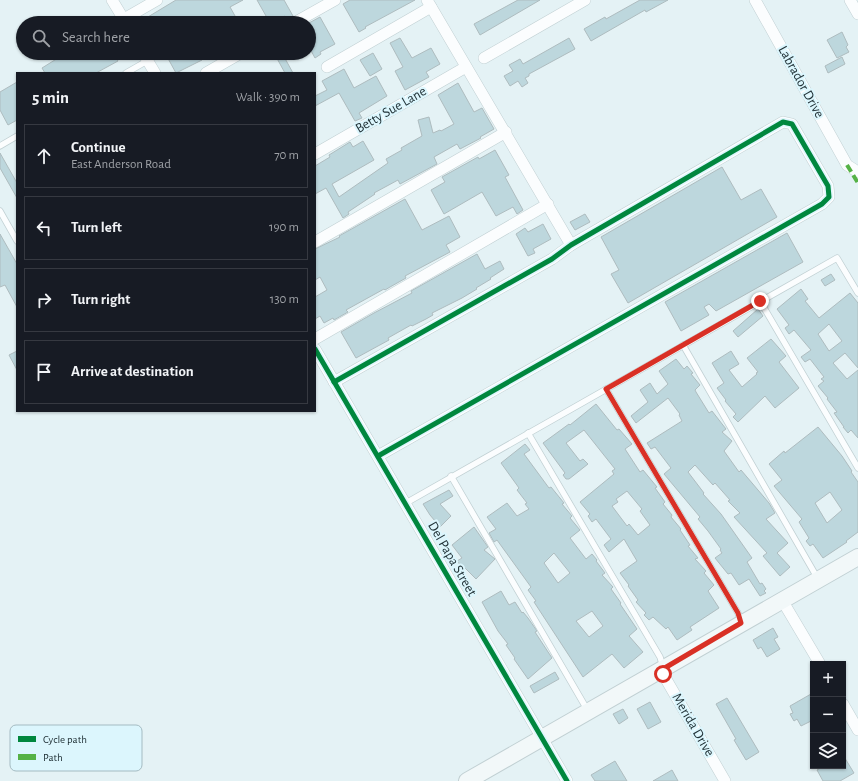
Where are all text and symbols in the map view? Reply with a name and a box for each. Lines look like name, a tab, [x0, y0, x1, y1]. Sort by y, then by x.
search box	[16, 16, 316, 60]
icon: search	[30, 27, 52, 49]
text: Search here	[62, 30, 130, 45]
street label: Labrador Drive	[775, 44, 827, 120]
street label: Betty Sue Lane	[353, 84, 429, 136]
text: 5 min	[32, 89, 69, 106]
text: Walk · 390 m	[236, 91, 300, 104]
text: Continue	[71, 140, 126, 155]
icon: ahead	[33, 145, 55, 167]
text: 70 m	[274, 149, 299, 162]
text: East Anderson Road	[71, 158, 171, 171]
icon: left	[33, 217, 55, 239]
text: Turn left	[71, 220, 122, 235]
text: 190 m	[269, 221, 299, 234]
icon: right	[33, 289, 55, 311]
text: Turn right	[71, 292, 130, 307]
route end	[751, 292, 769, 310]
text: 130 m	[270, 293, 299, 306]
icon: arrive	[33, 361, 55, 383]
text: Arrive at destination	[71, 364, 194, 379]
street label: Del Papa Street	[425, 519, 479, 599]
map controls	[810, 661, 846, 769]
button: +	[810, 661, 846, 697]
route start	[654, 665, 672, 683]
street label: Merida Drive	[669, 691, 717, 759]
button: −	[810, 697, 846, 733]
legend	[10, 725, 142, 771]
button: layers	[810, 733, 846, 769]
text: Cycle path	[43, 734, 87, 745]
text: Path	[43, 752, 63, 763]

